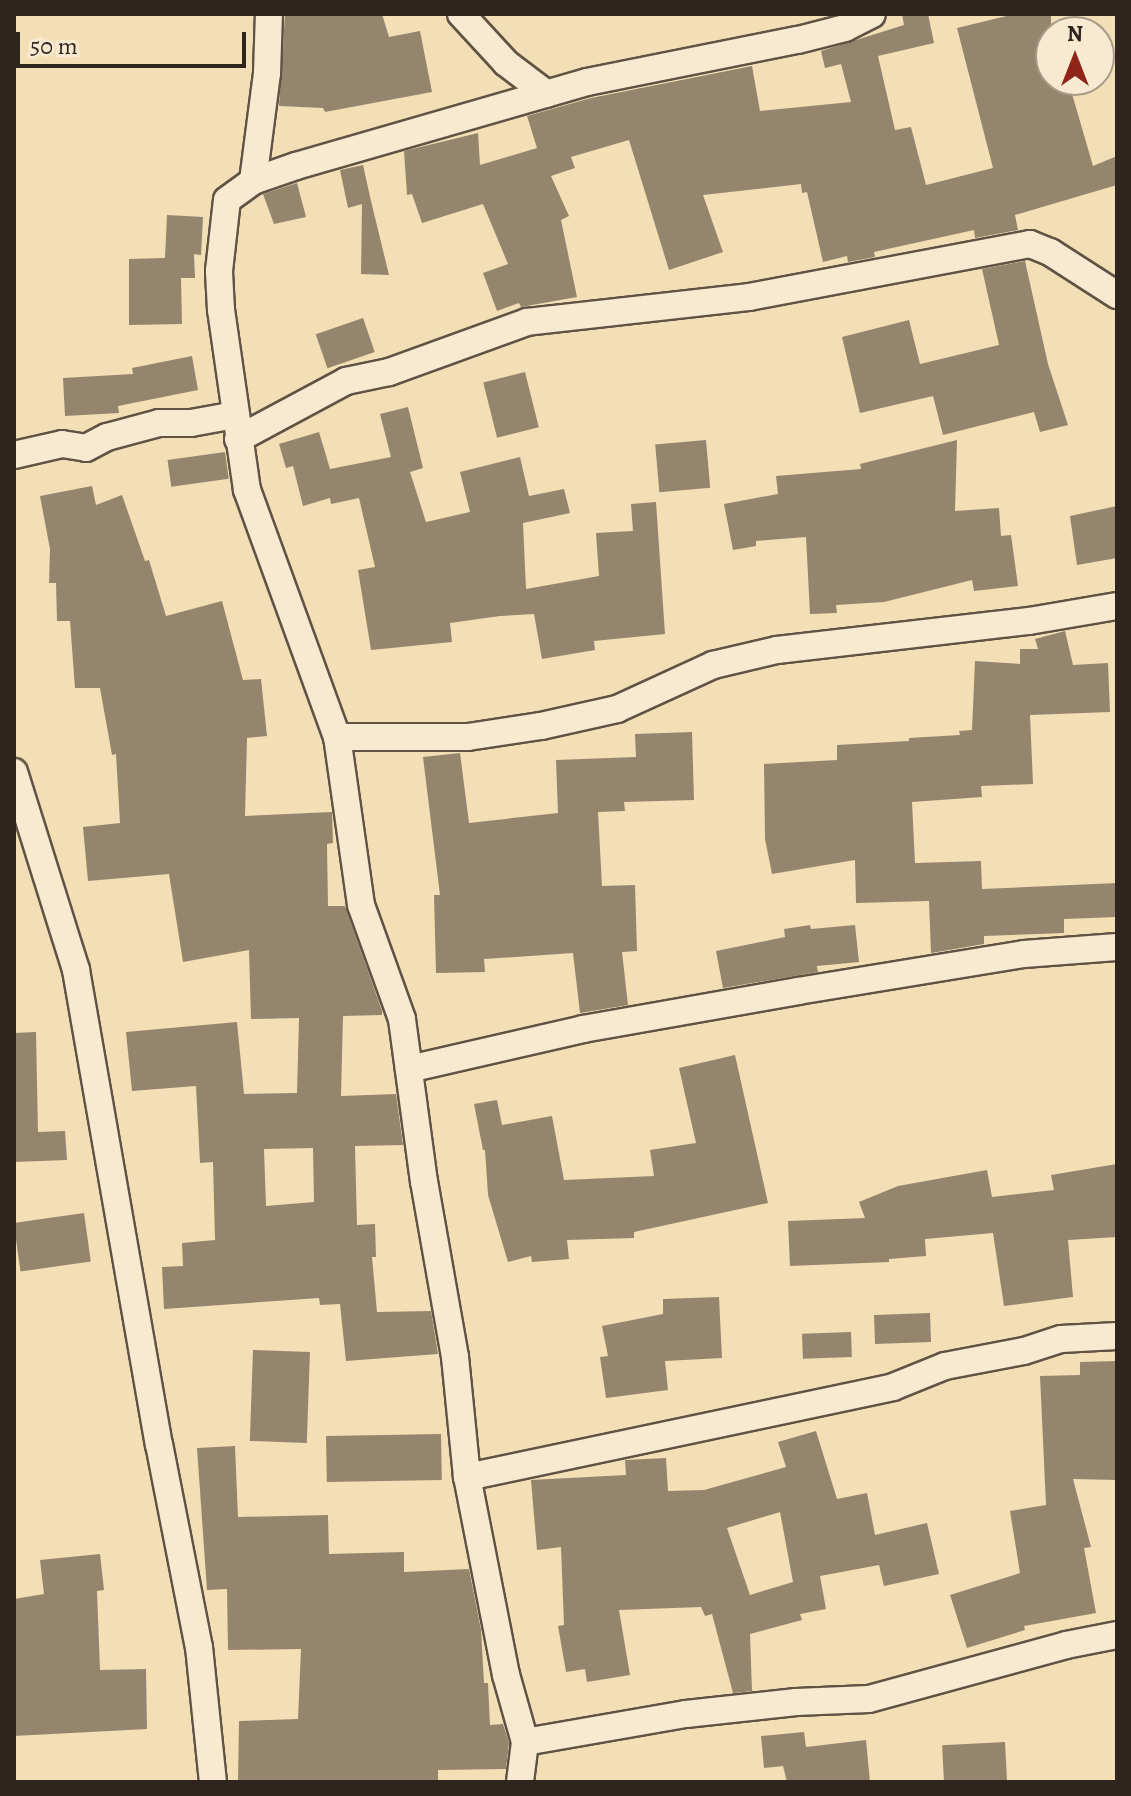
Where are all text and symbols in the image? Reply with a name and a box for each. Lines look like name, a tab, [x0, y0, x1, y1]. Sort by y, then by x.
scale bar	[20, 16, 250, 66]
north arrow	[1035, 16, 1115, 96]
text: N	[1067, 19, 1083, 49]
text: 50 m	[30, 30, 78, 62]

